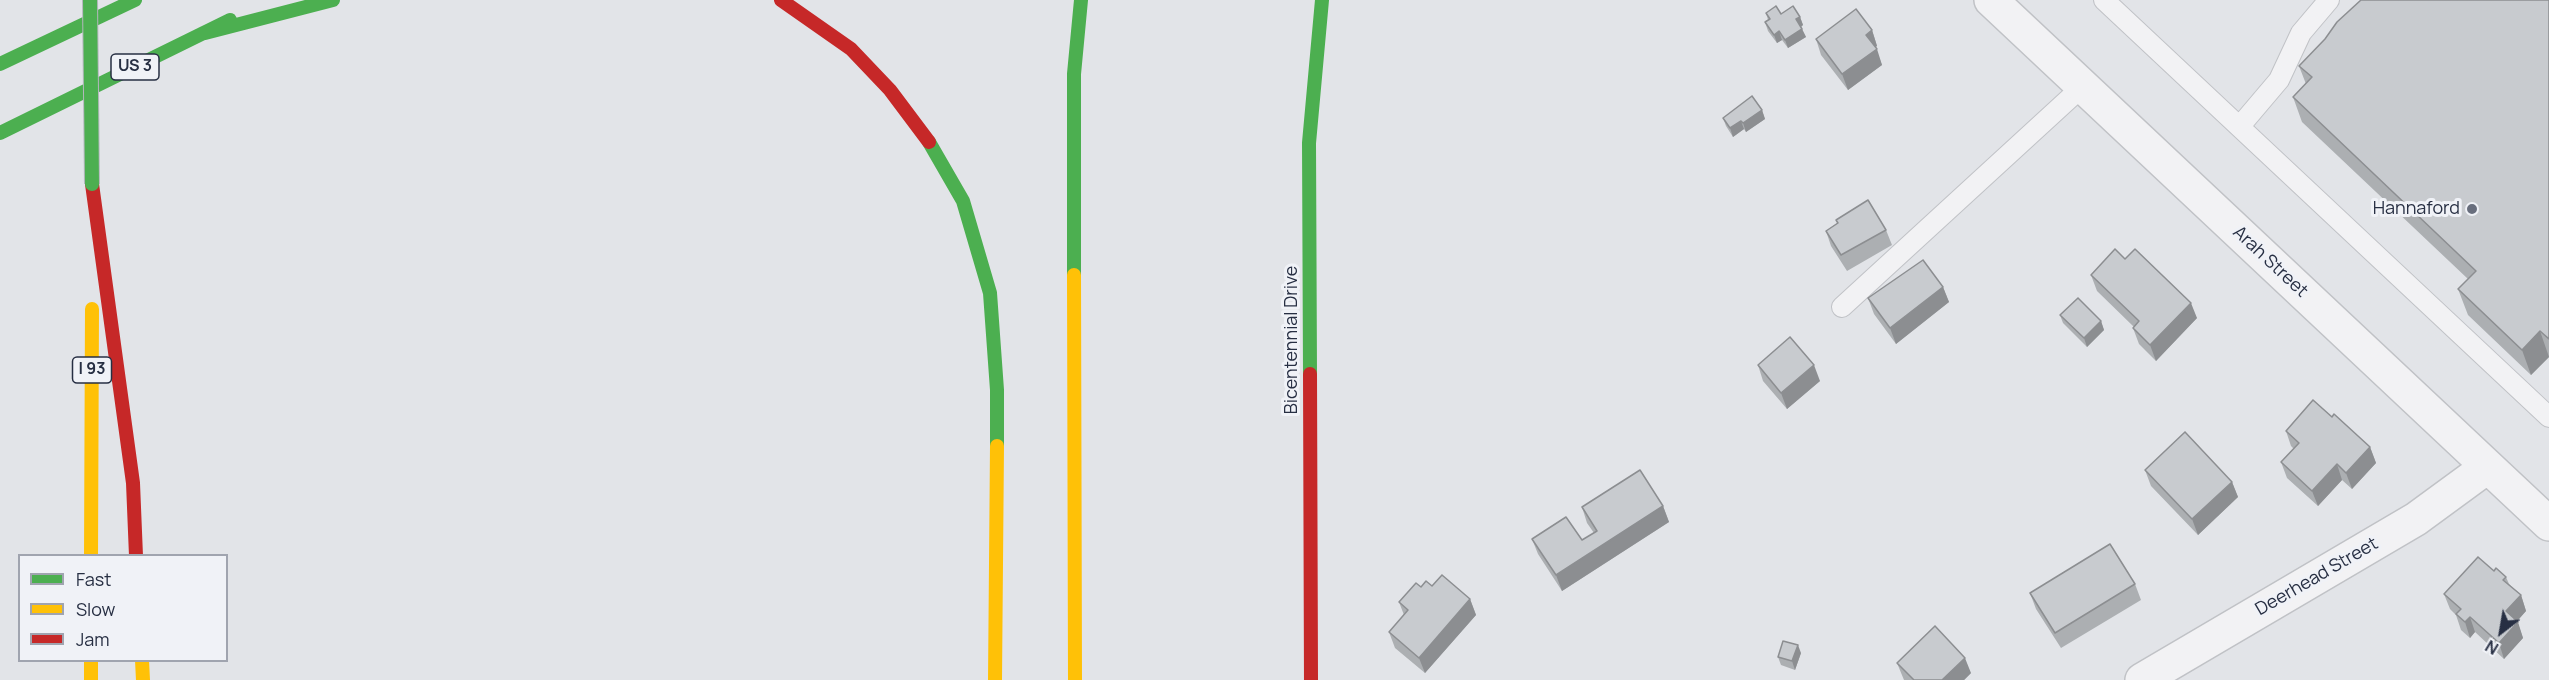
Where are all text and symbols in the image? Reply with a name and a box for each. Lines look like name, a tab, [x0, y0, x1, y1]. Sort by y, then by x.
road number: US 3	[111, 54, 159, 80]
place label: Hannaford	[2373, 198, 2460, 220]
marker: Hannaford	[2465, 202, 2479, 216]
street label: Arah Street	[2228, 222, 2312, 302]
street label: Bicentennial Drive	[1281, 266, 1303, 414]
road number: I 93	[72, 357, 112, 383]
street label: Deerhead Street	[2252, 533, 2382, 621]
legend	[18, 554, 228, 662]
text: Fast	[76, 567, 111, 591]
text: Slow	[76, 597, 115, 621]
north arrow	[2471, 602, 2531, 662]
text: Jam	[76, 627, 110, 651]
text: N	[2481, 635, 2502, 660]

